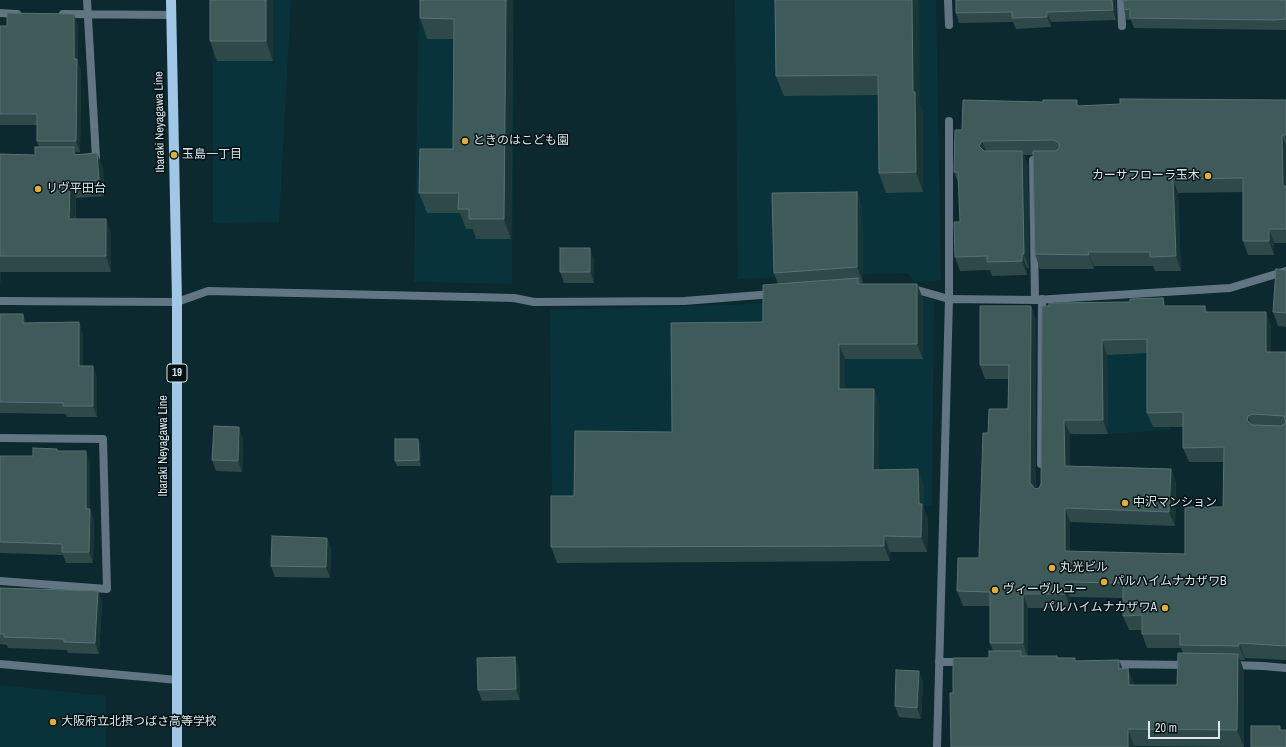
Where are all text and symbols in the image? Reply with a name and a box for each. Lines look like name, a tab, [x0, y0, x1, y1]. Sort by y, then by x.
street label: Ibaraki Neyagawa Line	[152, 71, 168, 173]
place label: ときのはこども園	[473, 134, 569, 148]
marker: ときのはこども園	[460, 136, 470, 146]
place label: 玉島一丁目	[182, 148, 242, 162]
marker: 玉島一丁目	[169, 150, 179, 160]
place label: カーサフローラ玉木	[1092, 169, 1200, 183]
marker: カーサフローラ玉木	[1203, 171, 1213, 181]
place label: リヴ平田台	[46, 182, 106, 196]
marker: リヴ平田台	[33, 184, 43, 194]
road number: 19	[167, 364, 187, 382]
street label: Ibaraki Neyagawa Line	[157, 395, 171, 497]
place label: 中沢マンション	[1133, 496, 1217, 510]
marker: 中沢マンション	[1120, 498, 1130, 508]
place label: 丸光ビル	[1060, 561, 1108, 575]
marker: 丸光ビル	[1047, 563, 1057, 573]
place label: パルハイムナカザワB	[1112, 575, 1227, 589]
marker: パルハイムナカザワB	[1099, 577, 1109, 587]
place label: ヴィーヴルユー	[1003, 583, 1087, 597]
marker: ヴィーヴルユー	[990, 585, 1000, 595]
place label: パルハイムナカザワA	[1042, 601, 1157, 615]
marker: パルハイムナカザワA	[1160, 603, 1170, 613]
scale bar	[1150, 713, 1222, 739]
place label: 大阪府立北摂つばさ高等学校	[61, 715, 217, 729]
marker: 大阪府立北摂つばさ高等学校	[48, 717, 58, 727]
text: 20 m	[1155, 720, 1177, 736]

